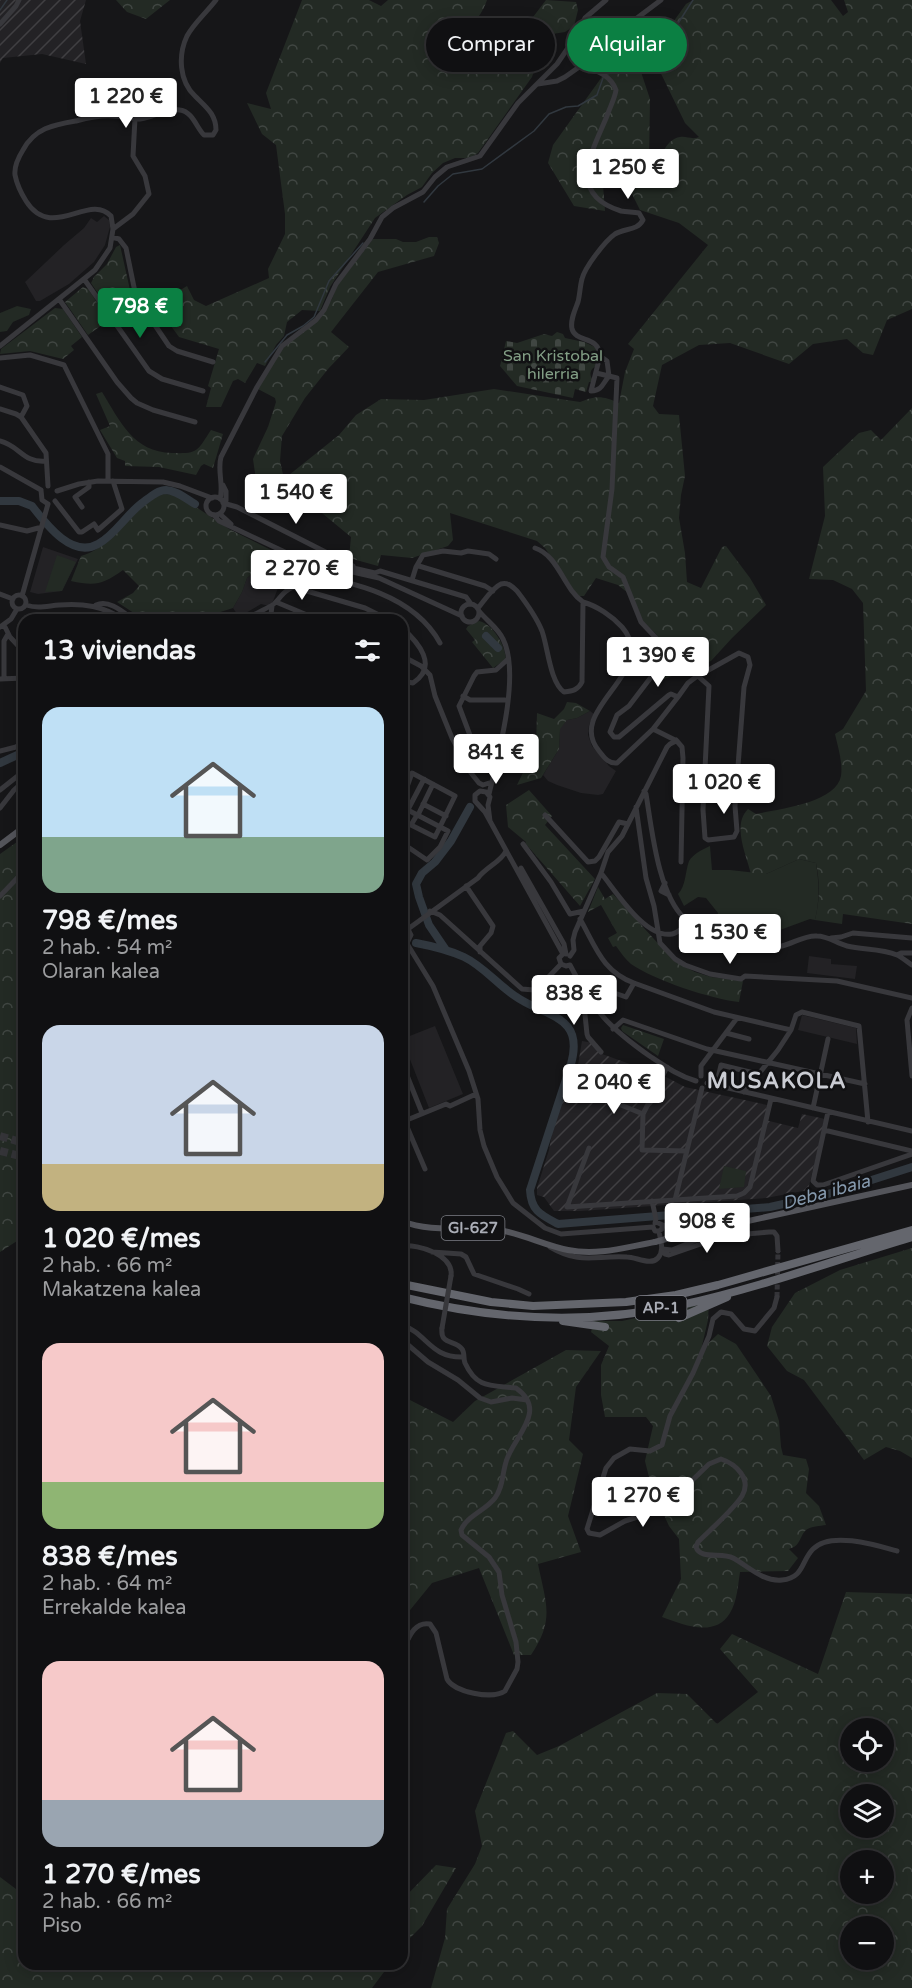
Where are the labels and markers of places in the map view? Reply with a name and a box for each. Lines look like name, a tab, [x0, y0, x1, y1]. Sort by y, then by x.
pin: 1 220 €	[71, 78, 181, 129]
pin: 1 250 €	[573, 149, 683, 200]
pin: 798 €	[98, 288, 182, 339]
pin: 1 540 €	[241, 474, 351, 525]
pin: 2 270 €	[247, 550, 357, 601]
pin: 1 390 €	[603, 637, 713, 688]
pin: 841 €	[454, 734, 538, 785]
pin: 1 020 €	[669, 764, 779, 815]
pin: 1 530 €	[675, 914, 785, 965]
pin: 838 €	[532, 975, 616, 1026]
pin: 2 040 €	[559, 1064, 669, 1115]
pin: 908 €	[665, 1203, 749, 1254]
pin: 1 270 €	[588, 1477, 698, 1528]

